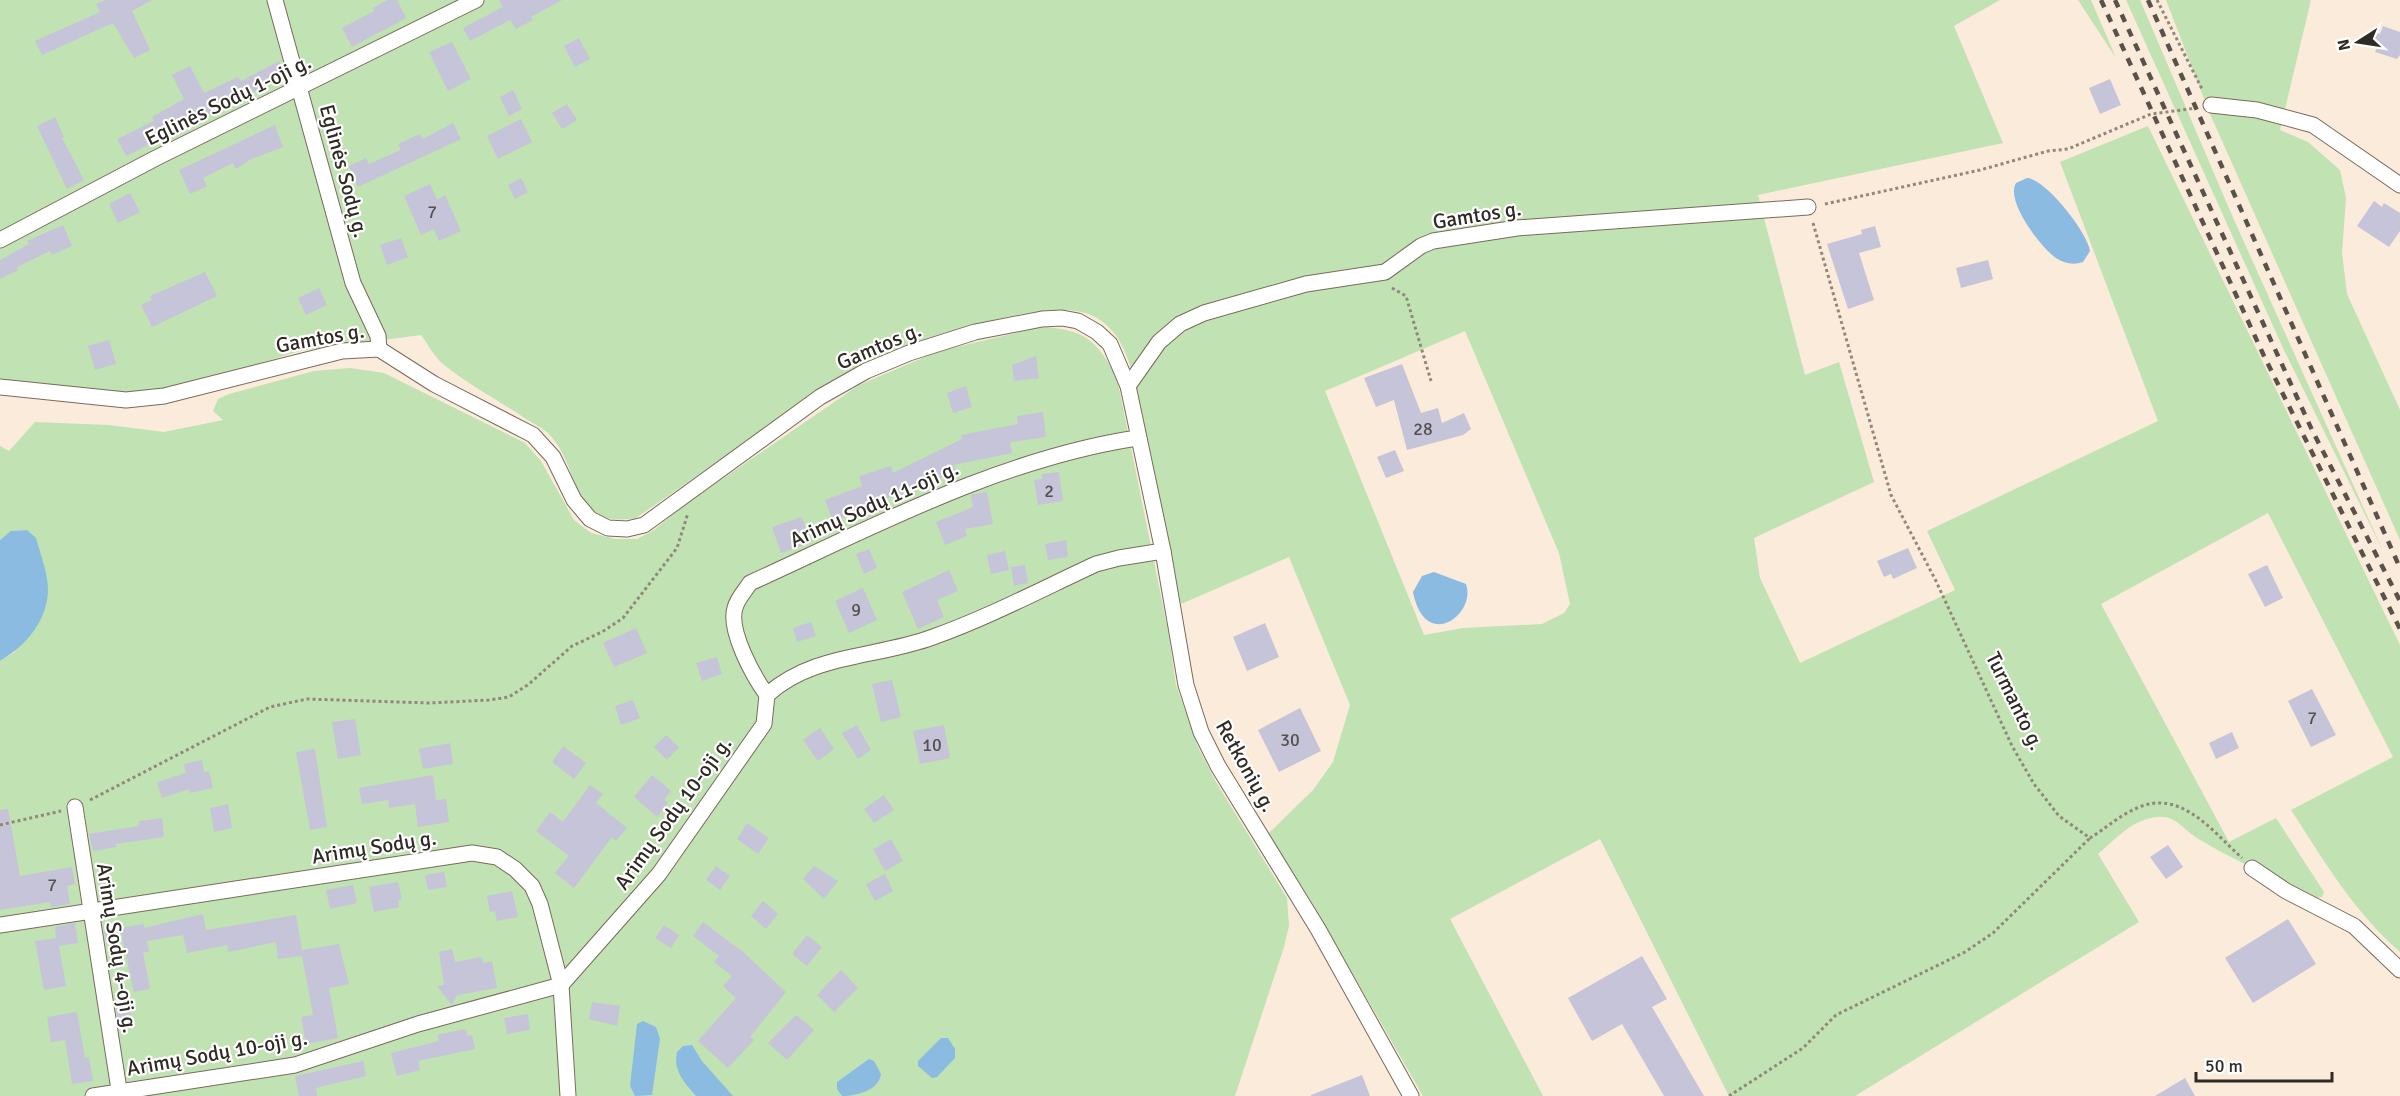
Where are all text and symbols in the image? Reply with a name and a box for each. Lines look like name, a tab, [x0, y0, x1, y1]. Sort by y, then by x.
north arrow	[2328, 12, 2388, 72]
text: N	[2333, 37, 2355, 52]
street label: Eglinės Sodų 1-oji g.	[141, 49, 315, 151]
street label: Eglinės Sodų g.	[314, 102, 374, 240]
street label: Gamtos g.	[1431, 195, 1523, 235]
house number: 7	[427, 201, 437, 223]
street label: Gamtos g.	[274, 317, 366, 359]
street label: Gamtos g.	[833, 317, 925, 375]
house number: 28	[1413, 418, 1433, 440]
street label: Arimų Sodų 11-oji g.	[785, 455, 963, 553]
house number: 2	[1044, 480, 1054, 502]
house number: 9	[851, 599, 861, 621]
street label: Turmanto g.	[1980, 648, 2050, 754]
house number: 7	[2307, 707, 2317, 729]
street label: Retkonių g.	[1210, 715, 1282, 817]
house number: 30	[1280, 729, 1300, 751]
street label: Arimų Sodų 10-oji g.	[609, 731, 737, 895]
house number: 10	[922, 734, 942, 756]
street label: Arimų Sodų g.	[310, 824, 438, 870]
street label: Arimų Sodų 4-oji g.	[91, 861, 143, 1035]
house number: 7	[47, 874, 57, 896]
street label: Arimų Sodų 10-oji g.	[125, 1024, 309, 1082]
scale bar	[2196, 1045, 2332, 1083]
text: 50 m	[2205, 1055, 2243, 1077]

